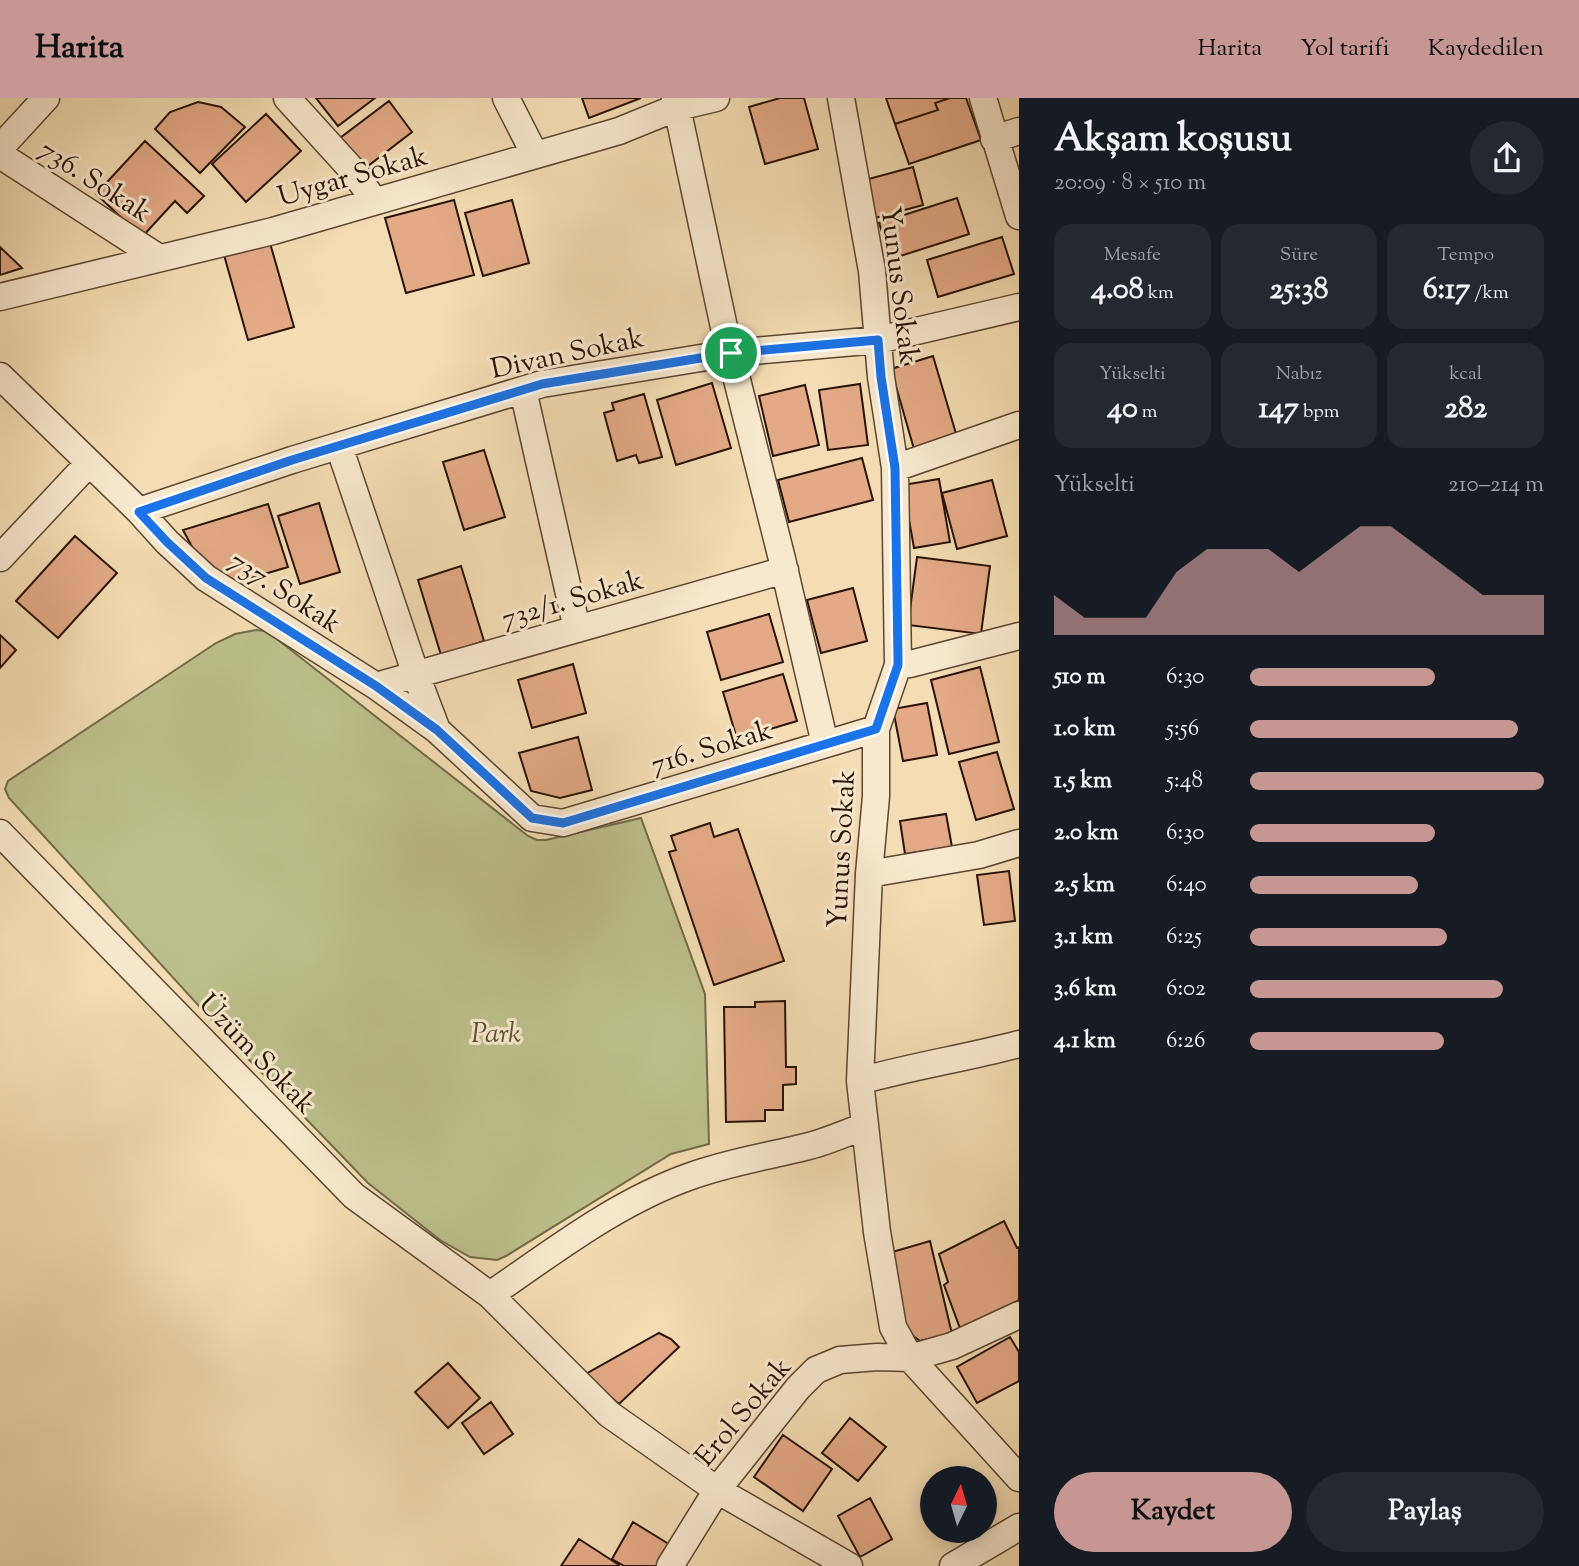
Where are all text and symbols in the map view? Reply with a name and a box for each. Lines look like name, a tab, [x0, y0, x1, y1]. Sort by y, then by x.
text: Harita	[35, 25, 124, 73]
text: Harita	[1198, 32, 1262, 66]
text: Yol tarifi	[1300, 32, 1390, 66]
text: Kaydedilen	[1428, 32, 1544, 66]
text: Akşam koşusu	[1054, 114, 1292, 168]
button: share	[1470, 121, 1544, 195]
street label: 736. Sokak	[30, 131, 158, 234]
street label: Uygar Sokak	[273, 137, 432, 218]
text: 20:09 · 8 × 510 m	[1054, 167, 1206, 200]
street label: Yunus Sokak	[868, 204, 928, 367]
text: Mesafe	[1104, 242, 1161, 269]
text: Süre	[1280, 242, 1318, 269]
text: Tempo	[1437, 242, 1494, 269]
text: 4.08	[1091, 269, 1144, 312]
text: 25:38	[1269, 269, 1329, 312]
text: 6:17	[1423, 269, 1470, 312]
text: km	[1144, 280, 1174, 307]
text: /km	[1470, 280, 1509, 307]
street label: Divan Sokak	[487, 319, 648, 391]
pin	[701, 323, 761, 383]
icon: arrive	[712, 334, 750, 372]
text: Yükselti	[1099, 361, 1166, 388]
text: Nabız	[1276, 361, 1322, 388]
text: kcal	[1449, 361, 1482, 388]
text: 40	[1107, 388, 1138, 431]
text: 147	[1259, 388, 1299, 431]
text: 282	[1444, 388, 1487, 431]
text: m	[1138, 399, 1158, 426]
text: bpm	[1299, 399, 1339, 426]
text: Yükselti	[1054, 469, 1135, 502]
text: 210–214 m	[1448, 469, 1544, 502]
street label: 737. Sokak	[220, 542, 348, 645]
street label: 732/1. Sokak	[497, 562, 649, 640]
text: 510 m	[1054, 661, 1106, 694]
text: 6:30	[1166, 661, 1204, 694]
street label: 716. Sokak	[646, 711, 778, 786]
text: 1.0 km	[1054, 713, 1116, 746]
text: 5:56	[1166, 713, 1199, 746]
text: 1.5 km	[1054, 765, 1112, 798]
text: 5:48	[1166, 765, 1203, 798]
street label: Yunus Sokak	[819, 769, 867, 930]
text: 2.0 km	[1054, 817, 1119, 850]
text: 6:30	[1166, 817, 1204, 850]
text: 2.5 km	[1054, 869, 1115, 902]
text: 6:40	[1166, 869, 1207, 902]
text: 3.1 km	[1054, 921, 1113, 954]
text: 6:25	[1166, 921, 1202, 954]
text: 3.6 km	[1054, 973, 1117, 1006]
text: 6:02	[1166, 973, 1206, 1006]
street label: Üzüm Sokak	[188, 986, 324, 1124]
park label: Park	[471, 1015, 521, 1055]
text: 4.1 km	[1054, 1025, 1116, 1058]
text: 6:26	[1166, 1025, 1205, 1058]
street label: Erol Sokak	[687, 1350, 802, 1476]
north arrow	[920, 1466, 998, 1544]
map controls	[920, 1466, 997, 1543]
button: Kaydet	[1054, 1472, 1292, 1552]
button: Paylaş	[1306, 1472, 1544, 1552]

